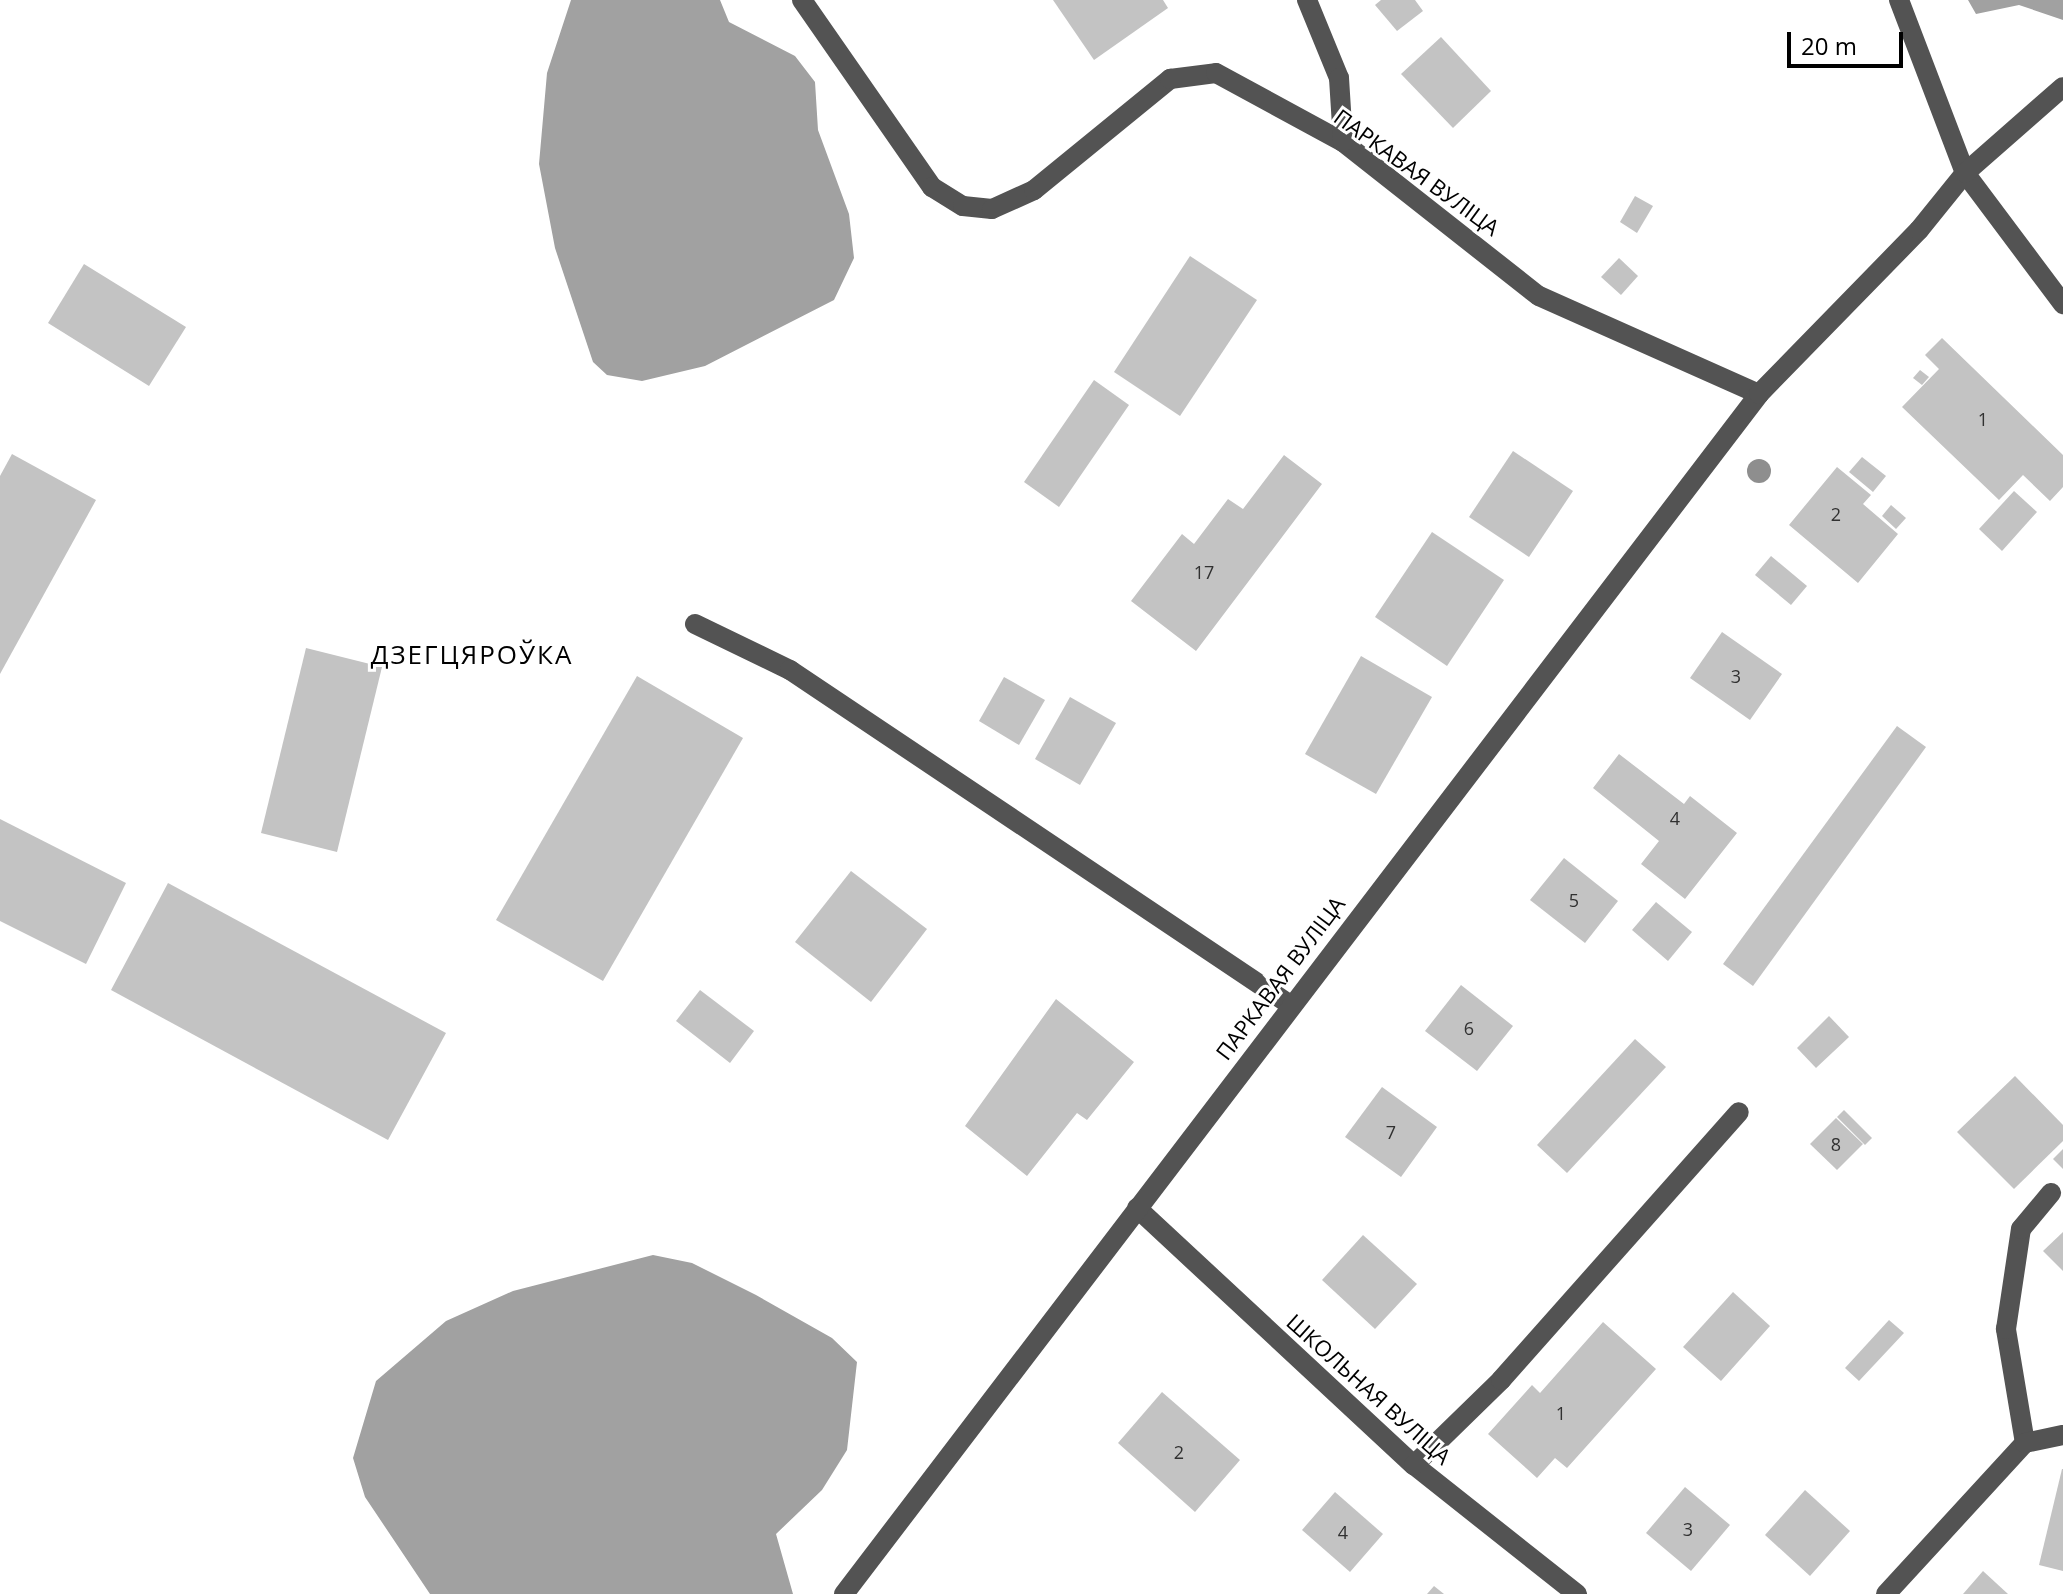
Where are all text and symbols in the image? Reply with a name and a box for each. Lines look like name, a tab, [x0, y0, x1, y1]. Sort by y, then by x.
scale bar	[1791, 16, 1907, 66]
text: 20 m	[1801, 29, 1857, 62]
street label: ПАРКАВАЯ ВУЛІЦА	[1329, 103, 1505, 241]
house number: 1	[1978, 408, 1988, 430]
house number: 2	[1831, 503, 1841, 525]
house number: 17	[1194, 561, 1214, 583]
district label: ДЗЕГЦЯРОЎКА	[371, 639, 573, 671]
house number: 3	[1731, 665, 1741, 687]
house number: 4	[1670, 807, 1680, 829]
house number: 5	[1569, 889, 1579, 911]
street label: ПАРКАВАЯ ВУЛІЦА	[1210, 891, 1350, 1065]
house number: 6	[1464, 1017, 1474, 1039]
house number: 7	[1386, 1121, 1396, 1143]
house number: 8	[1831, 1133, 1841, 1155]
street label: ШКОЛЬНАЯ ВУЛІЦА	[1281, 1308, 1457, 1470]
house number: 1	[1556, 1402, 1566, 1424]
house number: 2	[1174, 1441, 1184, 1463]
house number: 3	[1683, 1518, 1693, 1540]
house number: 4	[1338, 1521, 1348, 1543]

